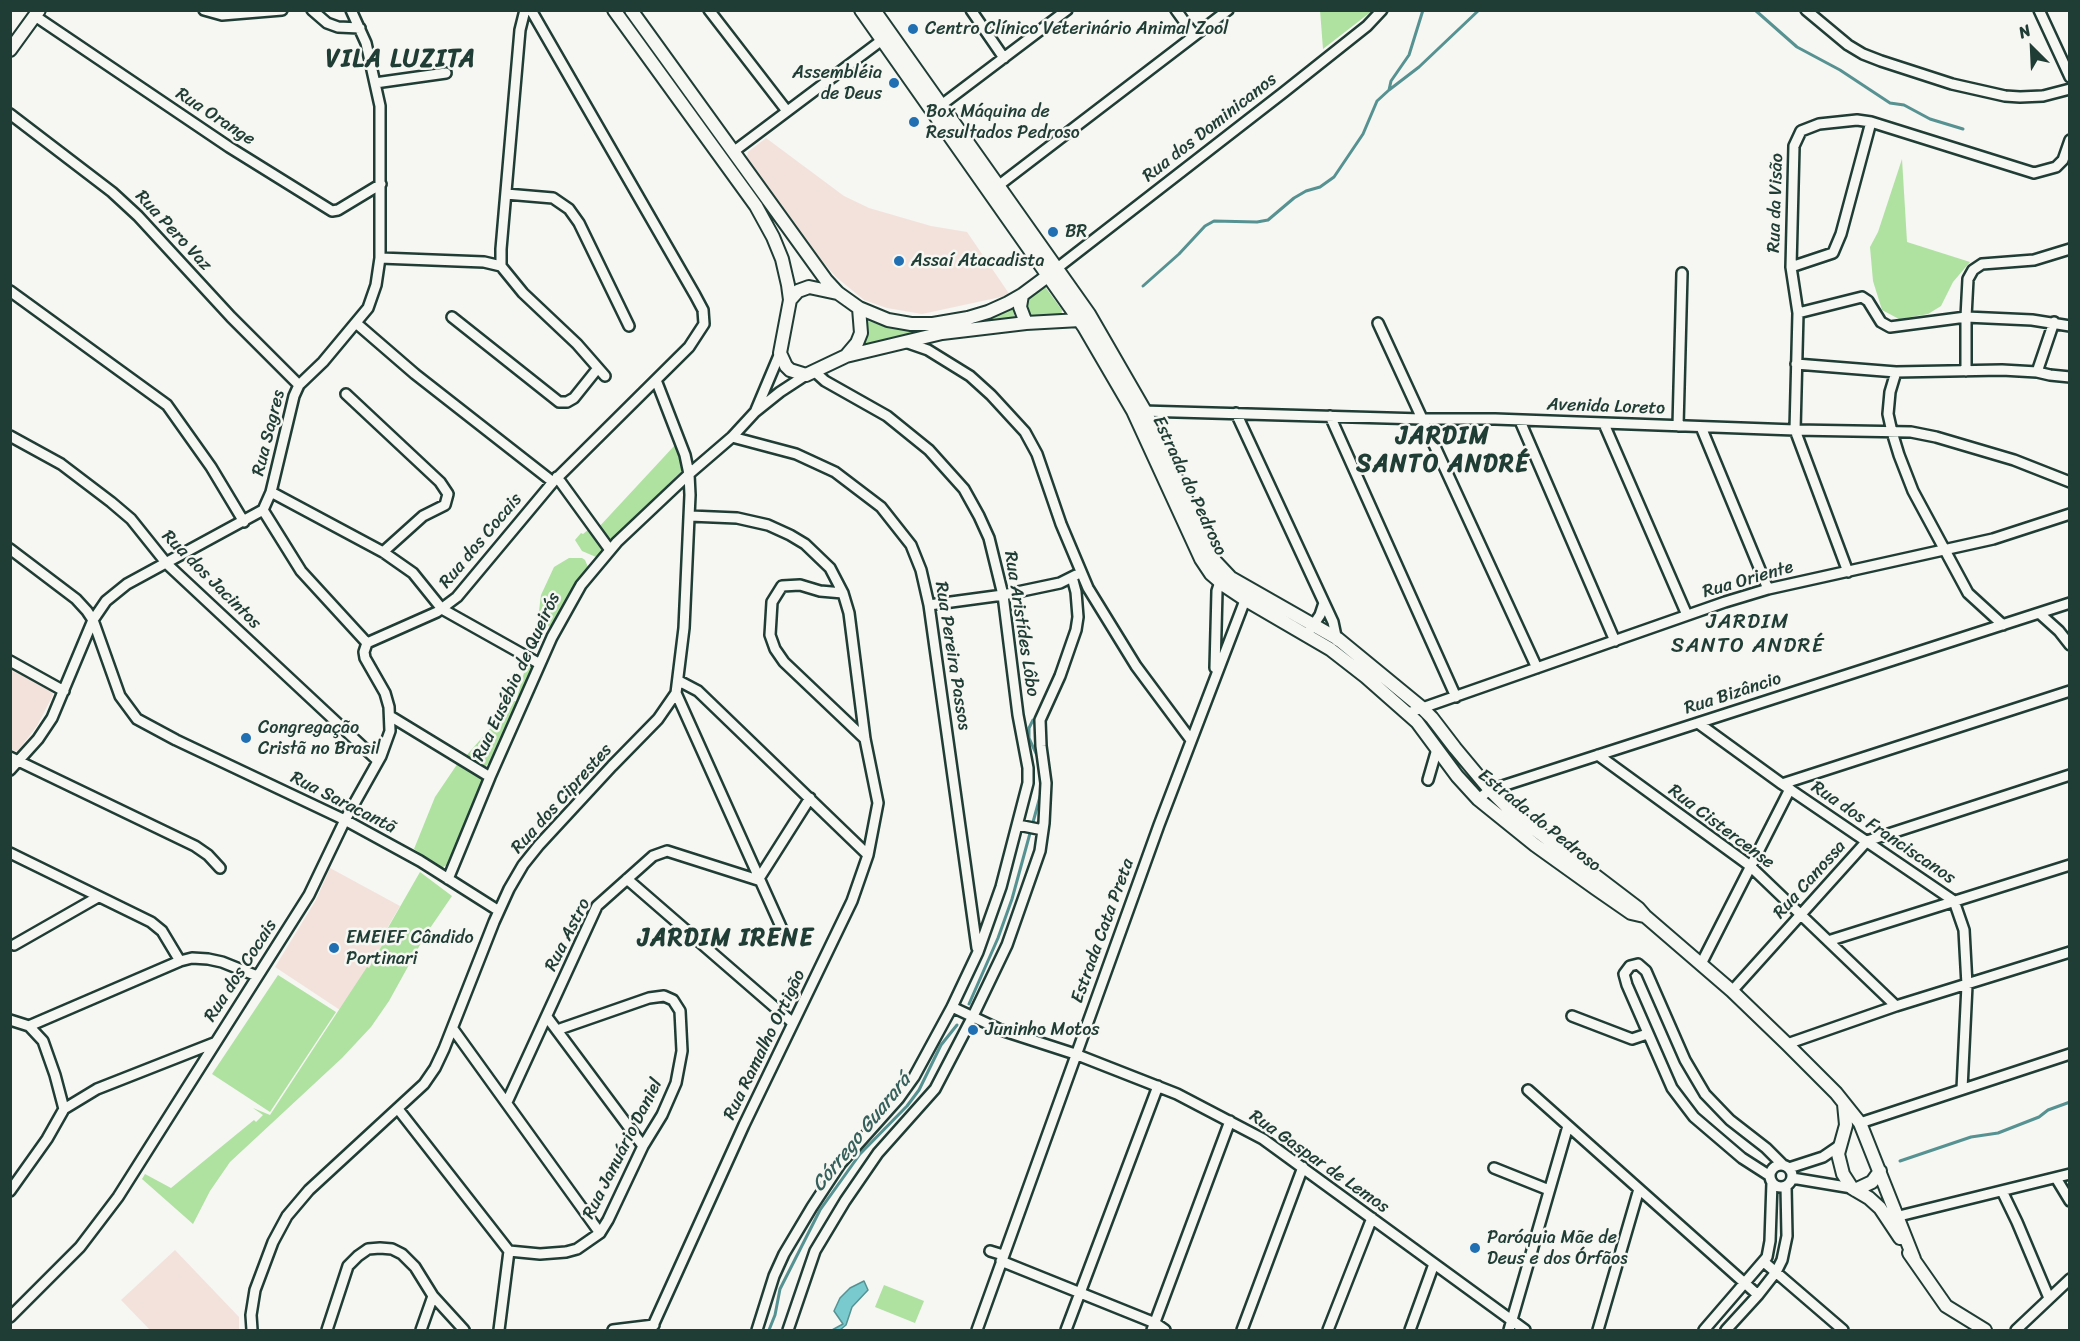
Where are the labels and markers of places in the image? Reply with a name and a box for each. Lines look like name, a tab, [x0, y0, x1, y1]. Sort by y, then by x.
place label: Centro Clínico Veterinário Animal Zool	[925, 18, 1228, 40]
marker: Centro Clínico Veterinário Animal Zool	[906, 22, 920, 36]
place label: Assembléia de Deus	[792, 62, 882, 104]
marker: Assembléia de Deus	[887, 76, 901, 90]
place label: Box Máquina de Resultados Pedroso	[926, 101, 1080, 144]
marker: Box Máquina de Resultados Pedroso	[907, 115, 921, 129]
place label: BR	[1065, 221, 1087, 243]
marker: BR	[1046, 225, 1060, 239]
place label: Assaí Atacadista	[911, 250, 1044, 272]
marker: Assaí Atacadista	[892, 254, 906, 268]
place label: Congregação Cristã no Brasil	[258, 717, 381, 760]
marker: Congregação Cristã no Brasil	[239, 731, 253, 745]
place label: EMEIEF Cândido Portinari	[346, 927, 474, 970]
marker: EMEIEF Cândido Portinari	[327, 941, 341, 955]
place label: Juninho Motos	[985, 1019, 1100, 1041]
marker: Juninho Motos	[966, 1023, 980, 1037]
place label: Paróquia Mãe de Deus e dos Órfãos	[1487, 1227, 1628, 1270]
marker: Paróquia Mãe de Deus e dos Órfãos	[1468, 1241, 1482, 1255]

